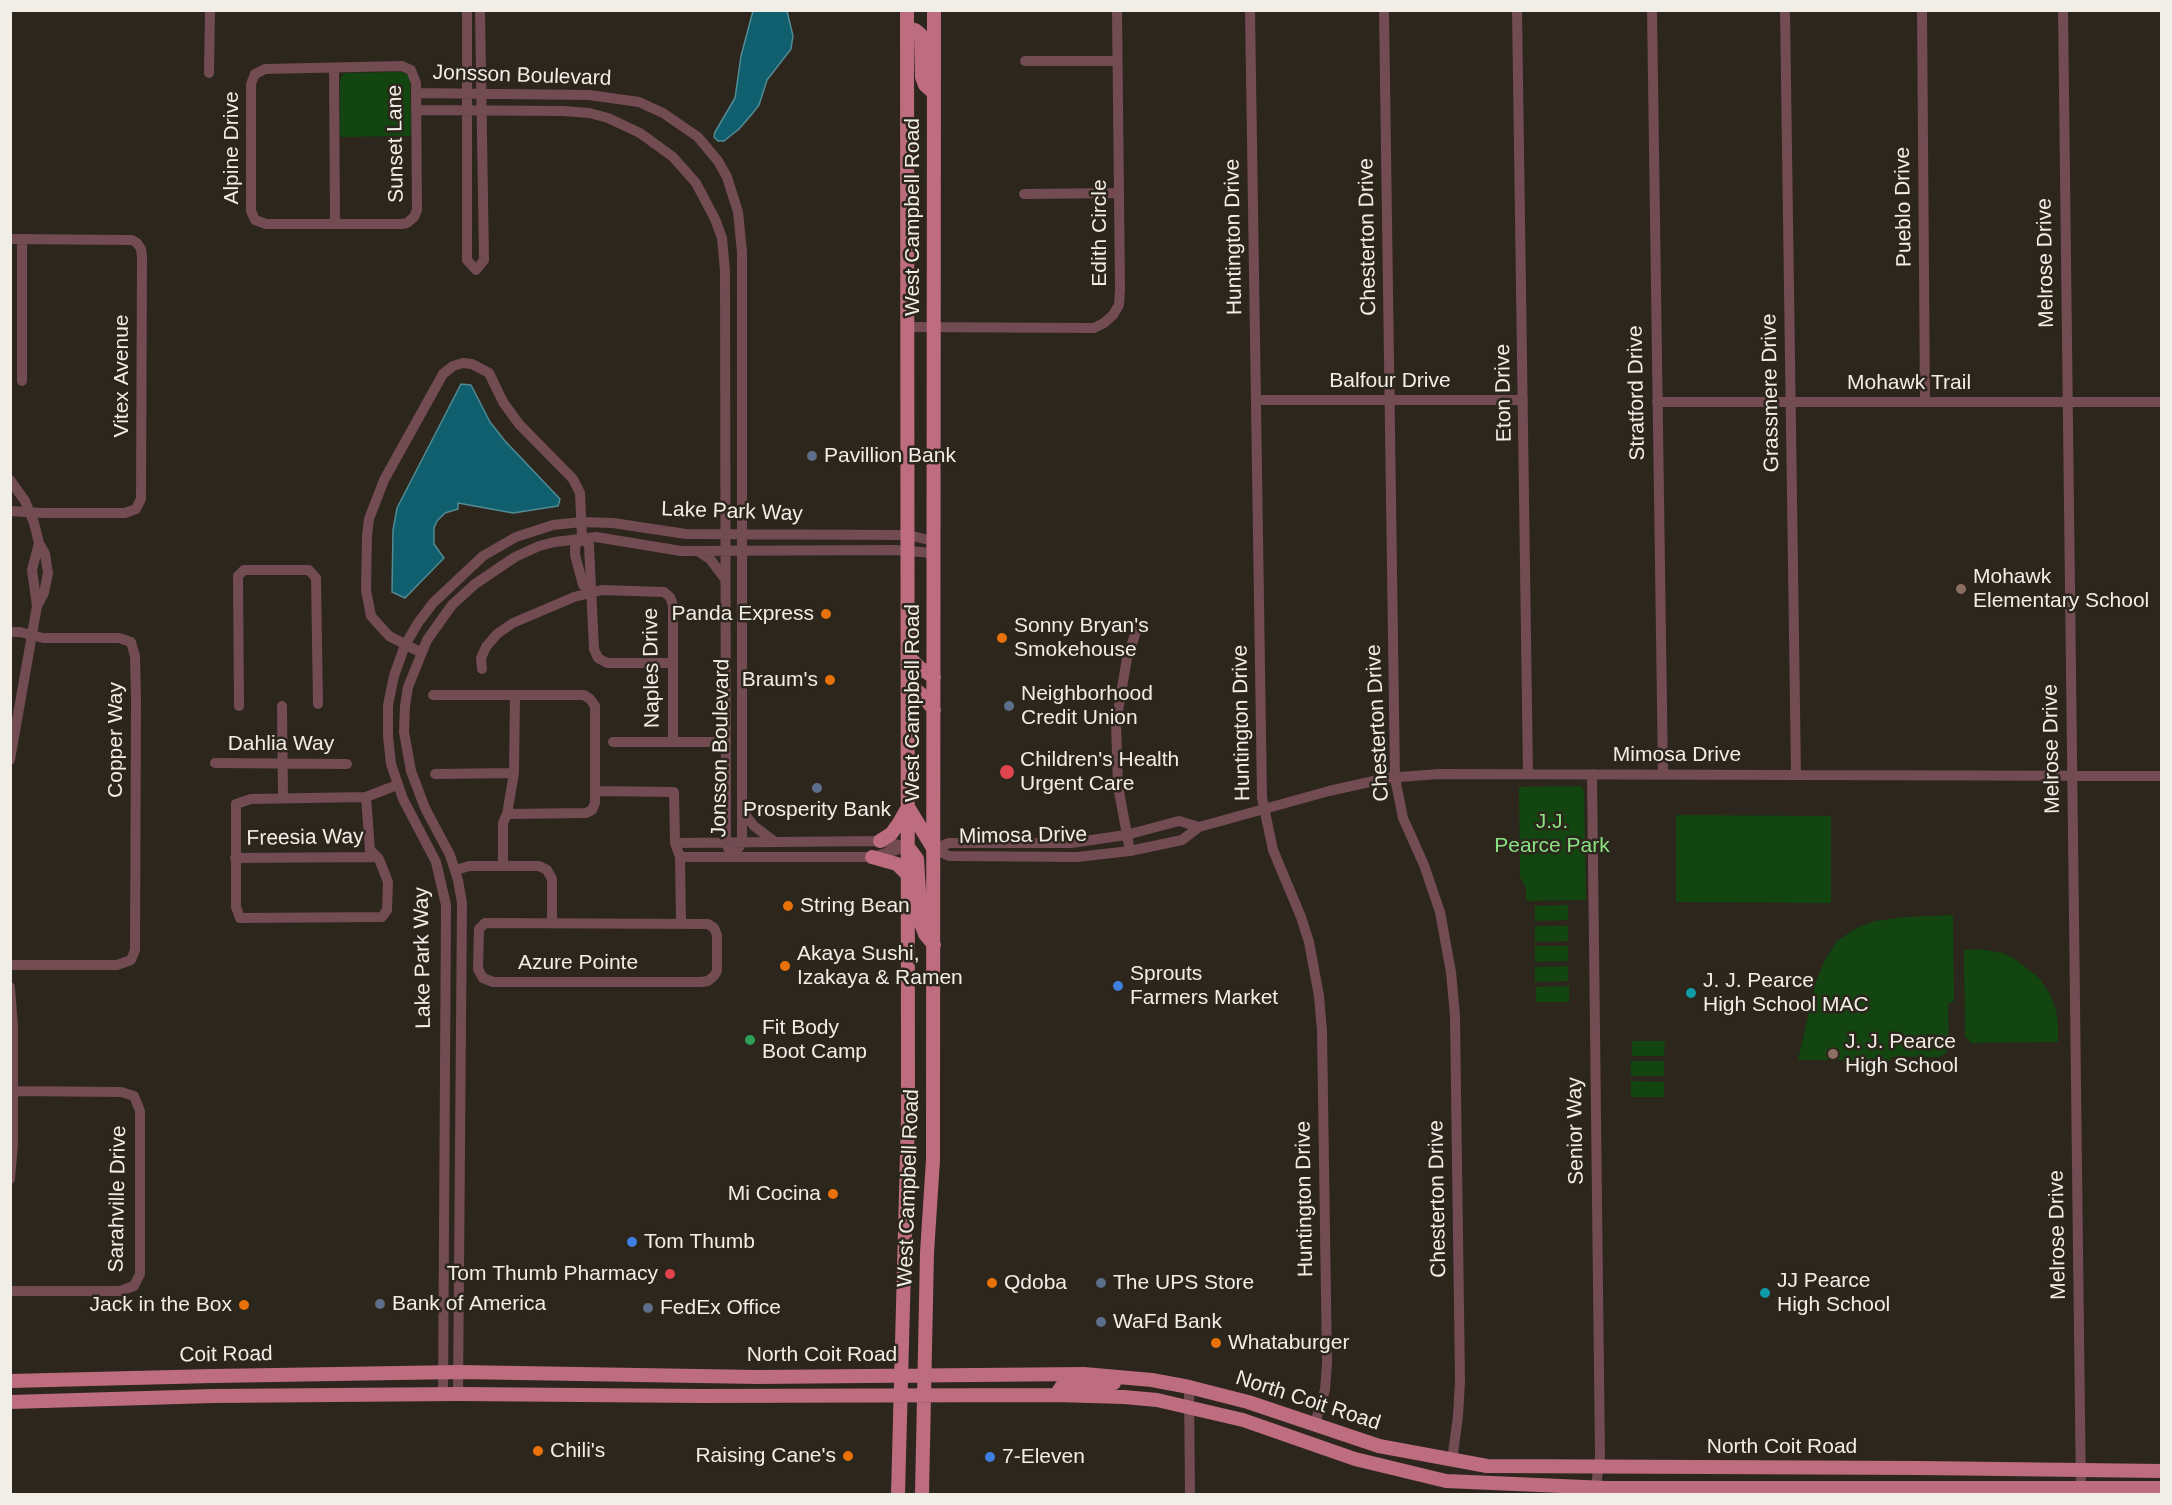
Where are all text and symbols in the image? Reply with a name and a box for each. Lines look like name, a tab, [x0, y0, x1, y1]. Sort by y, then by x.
street label: Jonsson Boulevard	[432, 60, 612, 92]
street label: Sunset Lane	[382, 85, 410, 203]
street label: Alpine Drive	[219, 91, 245, 205]
street label: West Campbell Road	[900, 118, 926, 316]
street label: Pueblo Drive	[1890, 147, 1918, 267]
street label: Chesterton Drive	[1354, 158, 1382, 316]
street label: Huntington Drive	[1220, 159, 1248, 315]
street label: Edith Circle	[1087, 179, 1113, 287]
street label: Melrose Drive	[2032, 198, 2060, 328]
street label: Grassmere Drive	[1757, 313, 1785, 473]
street label: Vitex Avenue	[109, 315, 135, 437]
street label: Stratford Drive	[1623, 325, 1651, 461]
street label: Eton Drive	[1491, 344, 1517, 442]
street label: Balfour Drive	[1329, 368, 1451, 394]
street label: Mohawk Trail	[1847, 370, 1971, 396]
place label: Pavillion Bank	[824, 443, 956, 469]
marker: Pavillion Bank	[805, 449, 819, 463]
street label: Lake Park Way	[661, 497, 803, 527]
place label: Mohawk Elementary School	[1973, 564, 2149, 614]
marker: Mohawk Elementary School	[1954, 582, 1968, 596]
place label: Panda Express	[672, 601, 814, 627]
street label: West Campbell Road	[900, 604, 926, 802]
marker: Panda Express	[819, 607, 833, 621]
street label: Naples Drive	[638, 608, 666, 728]
place label: Sonny Bryan's Smokehouse	[1014, 613, 1149, 663]
marker: Sonny Bryan's Smokehouse	[995, 631, 1009, 645]
street label: Chesterton Drive	[1361, 644, 1395, 802]
street label: Huntington Drive	[1228, 645, 1256, 801]
street label: Jonsson Boulevard	[707, 658, 735, 838]
place label: Braum's	[742, 667, 818, 693]
marker: Braum's	[823, 673, 837, 687]
place label: Neighborhood Credit Union	[1021, 681, 1153, 731]
street label: Copper Way	[103, 682, 129, 798]
street label: Melrose Drive	[2038, 684, 2066, 814]
marker: Neighborhood Credit Union	[1002, 699, 1016, 713]
street label: Dahlia Way	[228, 731, 334, 757]
street label: Mimosa Drive	[1613, 742, 1741, 768]
place label: Children's Health Urgent Care	[1020, 747, 1179, 797]
marker: Children's Health Urgent Care	[998, 763, 1016, 781]
marker: Prosperity Bank	[810, 781, 824, 795]
place label: Prosperity Bank	[743, 797, 891, 823]
park label: J.J. Pearce Park	[1494, 809, 1610, 859]
street label: Mimosa Drive	[959, 822, 1087, 850]
street label: Freesia Way	[246, 824, 364, 852]
street label: Lake Park Way	[409, 887, 437, 1029]
place label: String Bean	[800, 893, 910, 919]
marker: String Bean	[781, 899, 795, 913]
place label: Akaya Sushi, Izakaya & Ramen	[797, 941, 963, 991]
street label: Azure Pointe	[518, 950, 638, 976]
marker: Akaya Sushi, Izakaya & Ramen	[778, 959, 792, 973]
place label: Sprouts Farmers Market	[1130, 961, 1278, 1011]
place label: J. J. Pearce High School MAC	[1703, 968, 1869, 1018]
marker: Sprouts Farmers Market	[1111, 979, 1125, 993]
marker: J. J. Pearce High School MAC	[1684, 986, 1698, 1000]
place label: Fit Body Boot Camp	[762, 1015, 867, 1065]
place label: J. J. Pearce High School	[1845, 1029, 1958, 1079]
marker: Fit Body Boot Camp	[743, 1033, 757, 1047]
marker: J. J. Pearce High School	[1826, 1047, 1840, 1061]
street label: Senior Way	[1562, 1077, 1590, 1185]
street label: West Campbell Road	[893, 1089, 925, 1287]
street label: Chesterton Drive	[1424, 1120, 1452, 1278]
street label: Huntington Drive	[1291, 1121, 1319, 1277]
street label: Sarahville Drive	[104, 1125, 132, 1273]
street label: Melrose Drive	[2044, 1170, 2072, 1300]
place label: Mi Cocina	[728, 1181, 821, 1207]
marker: Mi Cocina	[826, 1187, 840, 1201]
place label: Tom Thumb	[644, 1229, 755, 1255]
marker: Tom Thumb	[625, 1235, 639, 1249]
place label: Tom Thumb Pharmacy	[447, 1261, 658, 1287]
marker: Tom Thumb Pharmacy	[663, 1267, 677, 1281]
place label: JJ Pearce High School	[1777, 1268, 1890, 1318]
place label: Qdoba	[1004, 1270, 1067, 1296]
place label: The UPS Store	[1113, 1270, 1254, 1296]
marker: Qdoba	[985, 1276, 999, 1290]
marker: The UPS Store	[1094, 1276, 1108, 1290]
marker: JJ Pearce High School	[1758, 1286, 1772, 1300]
place label: Bank of America	[392, 1291, 546, 1317]
place label: Jack in the Box	[90, 1292, 232, 1318]
place label: FedEx Office	[660, 1295, 781, 1321]
marker: Bank of America	[373, 1297, 387, 1311]
marker: Jack in the Box	[237, 1298, 251, 1312]
marker: FedEx Office	[641, 1301, 655, 1315]
place label: WaFd Bank	[1113, 1309, 1222, 1335]
marker: WaFd Bank	[1094, 1315, 1108, 1329]
place label: Whataburger	[1228, 1330, 1349, 1356]
marker: Whataburger	[1209, 1336, 1223, 1350]
street label: Coit Road	[179, 1342, 273, 1368]
street label: North Coit Road	[747, 1342, 897, 1368]
street label: North Coit Road	[1233, 1366, 1383, 1436]
street label: North Coit Road	[1707, 1434, 1857, 1460]
place label: Chili's	[550, 1438, 605, 1464]
place label: Raising Cane's	[695, 1443, 836, 1469]
marker: Chili's	[531, 1444, 545, 1458]
place label: 7-Eleven	[1002, 1444, 1085, 1470]
marker: Raising Cane's	[841, 1449, 855, 1463]
marker: 7-Eleven	[983, 1450, 997, 1464]

